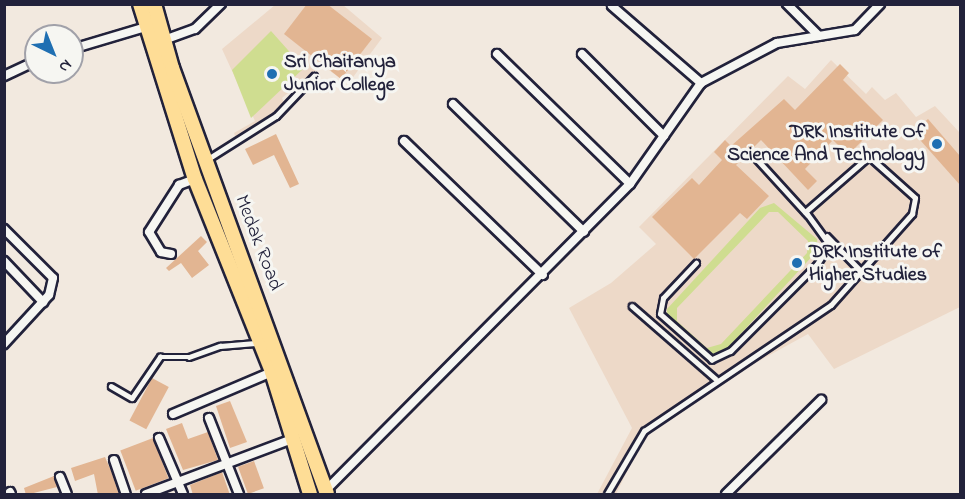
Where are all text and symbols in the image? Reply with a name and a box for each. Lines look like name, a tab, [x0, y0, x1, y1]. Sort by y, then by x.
north arrow	[24, 24, 84, 84]
place label: Sri Chaitanya Junior College	[284, 51, 396, 98]
text: N	[53, 53, 77, 78]
marker: Sri Chaitanya Junior College	[265, 67, 279, 81]
place label: DRK Institute Of Science And Technology	[727, 120, 925, 167]
marker: DRK Institute Of Science And Technology	[930, 137, 944, 151]
street label: Medak Road	[229, 192, 287, 294]
place label: DRK Institute of Higher Studies	[809, 240, 942, 287]
marker: DRK Institute of Higher Studies	[790, 256, 804, 270]

